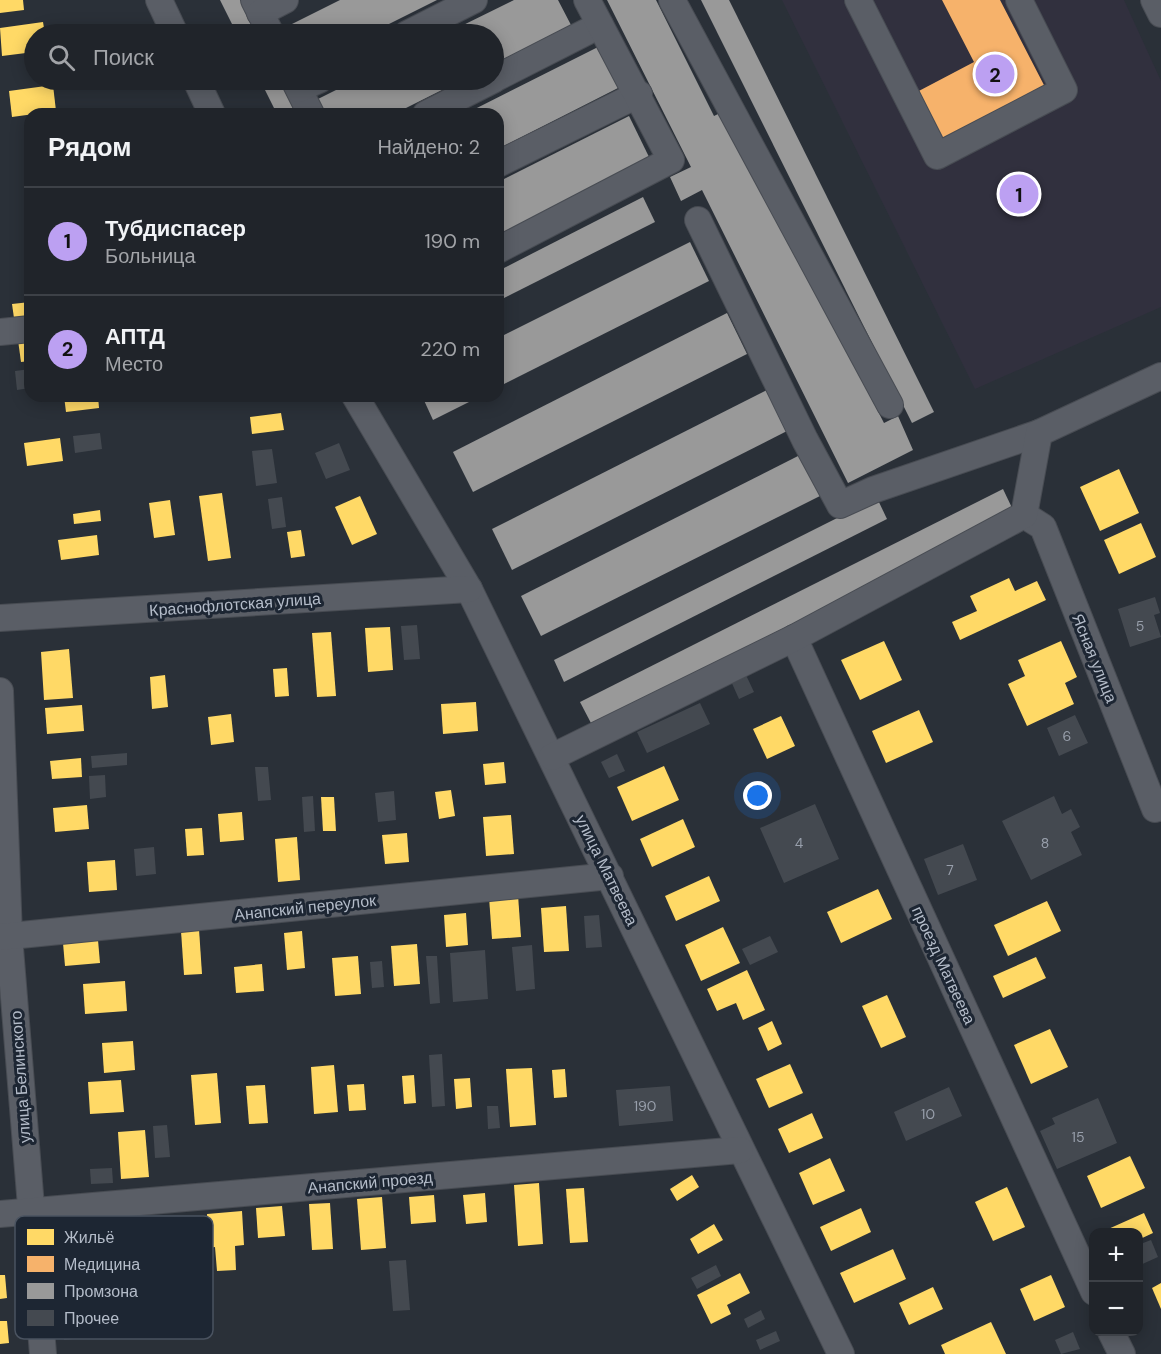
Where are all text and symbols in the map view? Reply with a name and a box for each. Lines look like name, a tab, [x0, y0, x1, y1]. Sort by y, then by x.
search box	[24, 24, 504, 90]
icon: search	[45, 41, 78, 74]
text: Поиск	[93, 43, 154, 72]
pin: 2	[976, 52, 1014, 97]
text: Рядом	[48, 130, 131, 164]
text: Найдено: 2	[377, 134, 480, 160]
pin: 1	[1000, 172, 1038, 216]
text: Тубдиспасер	[105, 214, 246, 243]
text: 1	[64, 228, 71, 254]
text: 190 m	[424, 228, 480, 254]
text: Больница	[105, 243, 196, 269]
text: АПТД	[105, 322, 165, 351]
text: 2	[62, 336, 73, 362]
text: 220 m	[420, 336, 480, 362]
text: Место	[105, 351, 163, 377]
street label: Краснофлотская улица	[148, 588, 322, 621]
street label: Ясная улица	[1067, 611, 1122, 706]
house number: 5	[1136, 617, 1144, 635]
house number: 6	[1063, 727, 1071, 745]
your location	[743, 781, 772, 810]
street label: улица Матвеева	[571, 811, 643, 929]
house number: 4	[795, 834, 804, 852]
house number: 8	[1041, 834, 1049, 852]
house number: 7	[946, 861, 954, 879]
street label: Анапский переулок	[233, 890, 378, 925]
street label: проезд Матвеева	[907, 903, 980, 1028]
street label: улица Белинского	[5, 1010, 36, 1144]
house number: 190	[634, 1097, 656, 1115]
house number: 10	[921, 1105, 935, 1123]
house number: 15	[1072, 1128, 1084, 1146]
street label: Анапский проезд	[307, 1167, 434, 1198]
legend	[15, 1216, 213, 1339]
text: Жильё	[64, 1227, 114, 1248]
map controls	[1089, 1228, 1143, 1336]
button: +	[1089, 1228, 1143, 1282]
text: Медицина	[64, 1254, 140, 1275]
text: Промзона	[64, 1281, 138, 1302]
button: −	[1089, 1282, 1143, 1336]
text: Прочее	[64, 1308, 119, 1329]

